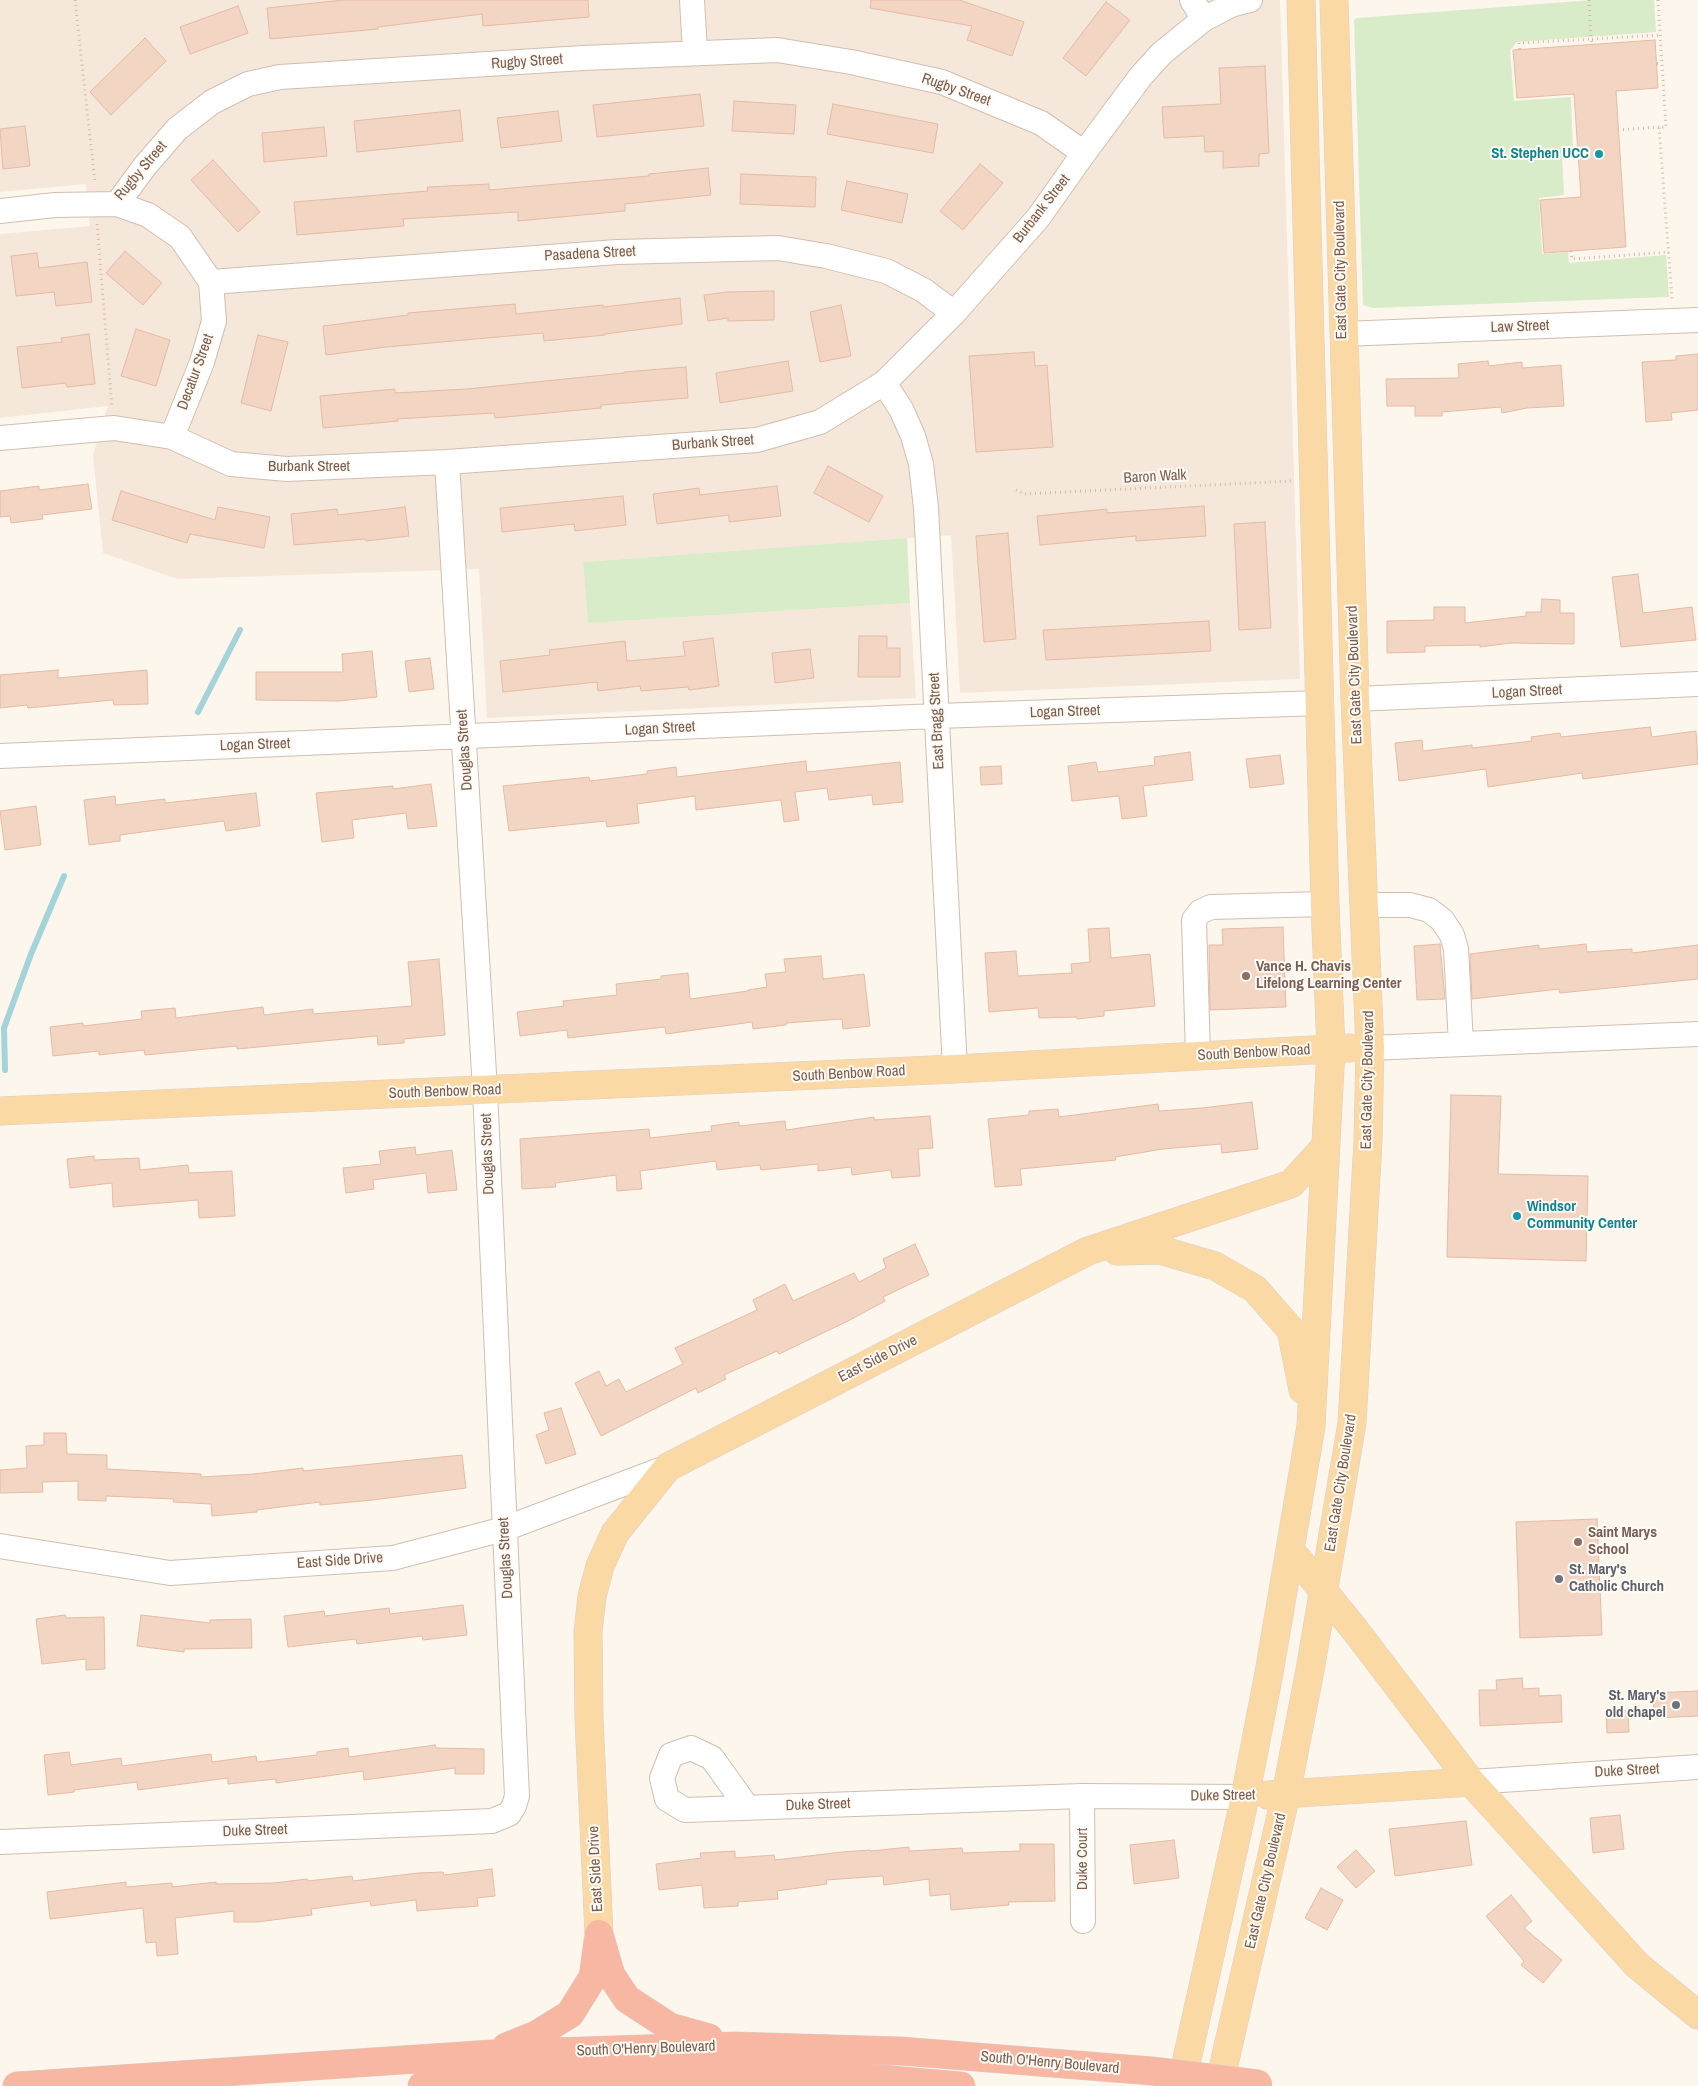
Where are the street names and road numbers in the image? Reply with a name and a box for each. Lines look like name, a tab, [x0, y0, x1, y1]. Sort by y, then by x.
street label: Rugby Street	[491, 51, 563, 73]
street label: Rugby Street	[919, 70, 993, 110]
street label: Rugby Street	[111, 138, 171, 204]
street label: Burbank Street	[1010, 171, 1074, 247]
street label: East Gate City Boulevard	[1331, 200, 1351, 340]
street label: Pasadena Street	[544, 243, 636, 265]
street label: Law Street	[1490, 317, 1550, 337]
street label: Decatur Street	[174, 332, 218, 412]
street label: Burbank Street	[671, 431, 755, 455]
street label: Burbank Street	[268, 458, 350, 476]
street label: Baron Walk	[1123, 466, 1187, 488]
street label: East Gate City Boulevard	[1344, 605, 1366, 745]
street label: East Bragg Street	[925, 672, 949, 770]
street label: Logan Street	[1491, 681, 1563, 703]
street label: Logan Street	[1029, 702, 1101, 722]
street label: Douglas Street	[453, 709, 477, 791]
street label: Logan Street	[624, 718, 696, 740]
street label: Logan Street	[219, 735, 291, 755]
street label: East Gate City Boulevard	[1358, 1010, 1378, 1150]
street label: South Benbow Road	[1197, 1041, 1311, 1065]
street label: South Benbow Road	[792, 1062, 906, 1086]
street label: South Benbow Road	[388, 1081, 502, 1103]
street label: Douglas Street	[478, 1113, 498, 1195]
street label: East Side Drive	[836, 1331, 920, 1387]
street label: East Gate City Boulevard	[1321, 1413, 1361, 1553]
street label: Douglas Street	[495, 1517, 517, 1599]
street label: East Side Drive	[296, 1549, 384, 1573]
street label: Duke Street	[1594, 1760, 1660, 1782]
street label: Duke Street	[1190, 1786, 1256, 1806]
street label: Duke Street	[785, 1795, 851, 1815]
street label: East Gate City Boulevard	[1242, 1811, 1290, 1951]
street label: Duke Street	[222, 1821, 288, 1841]
street label: East Side Drive	[585, 1826, 607, 1912]
street label: Duke Court	[1074, 1828, 1092, 1890]
street label: South O'Henry Boulevard	[576, 2038, 716, 2060]
street label: South O'Henry Boulevard	[980, 2048, 1120, 2078]

